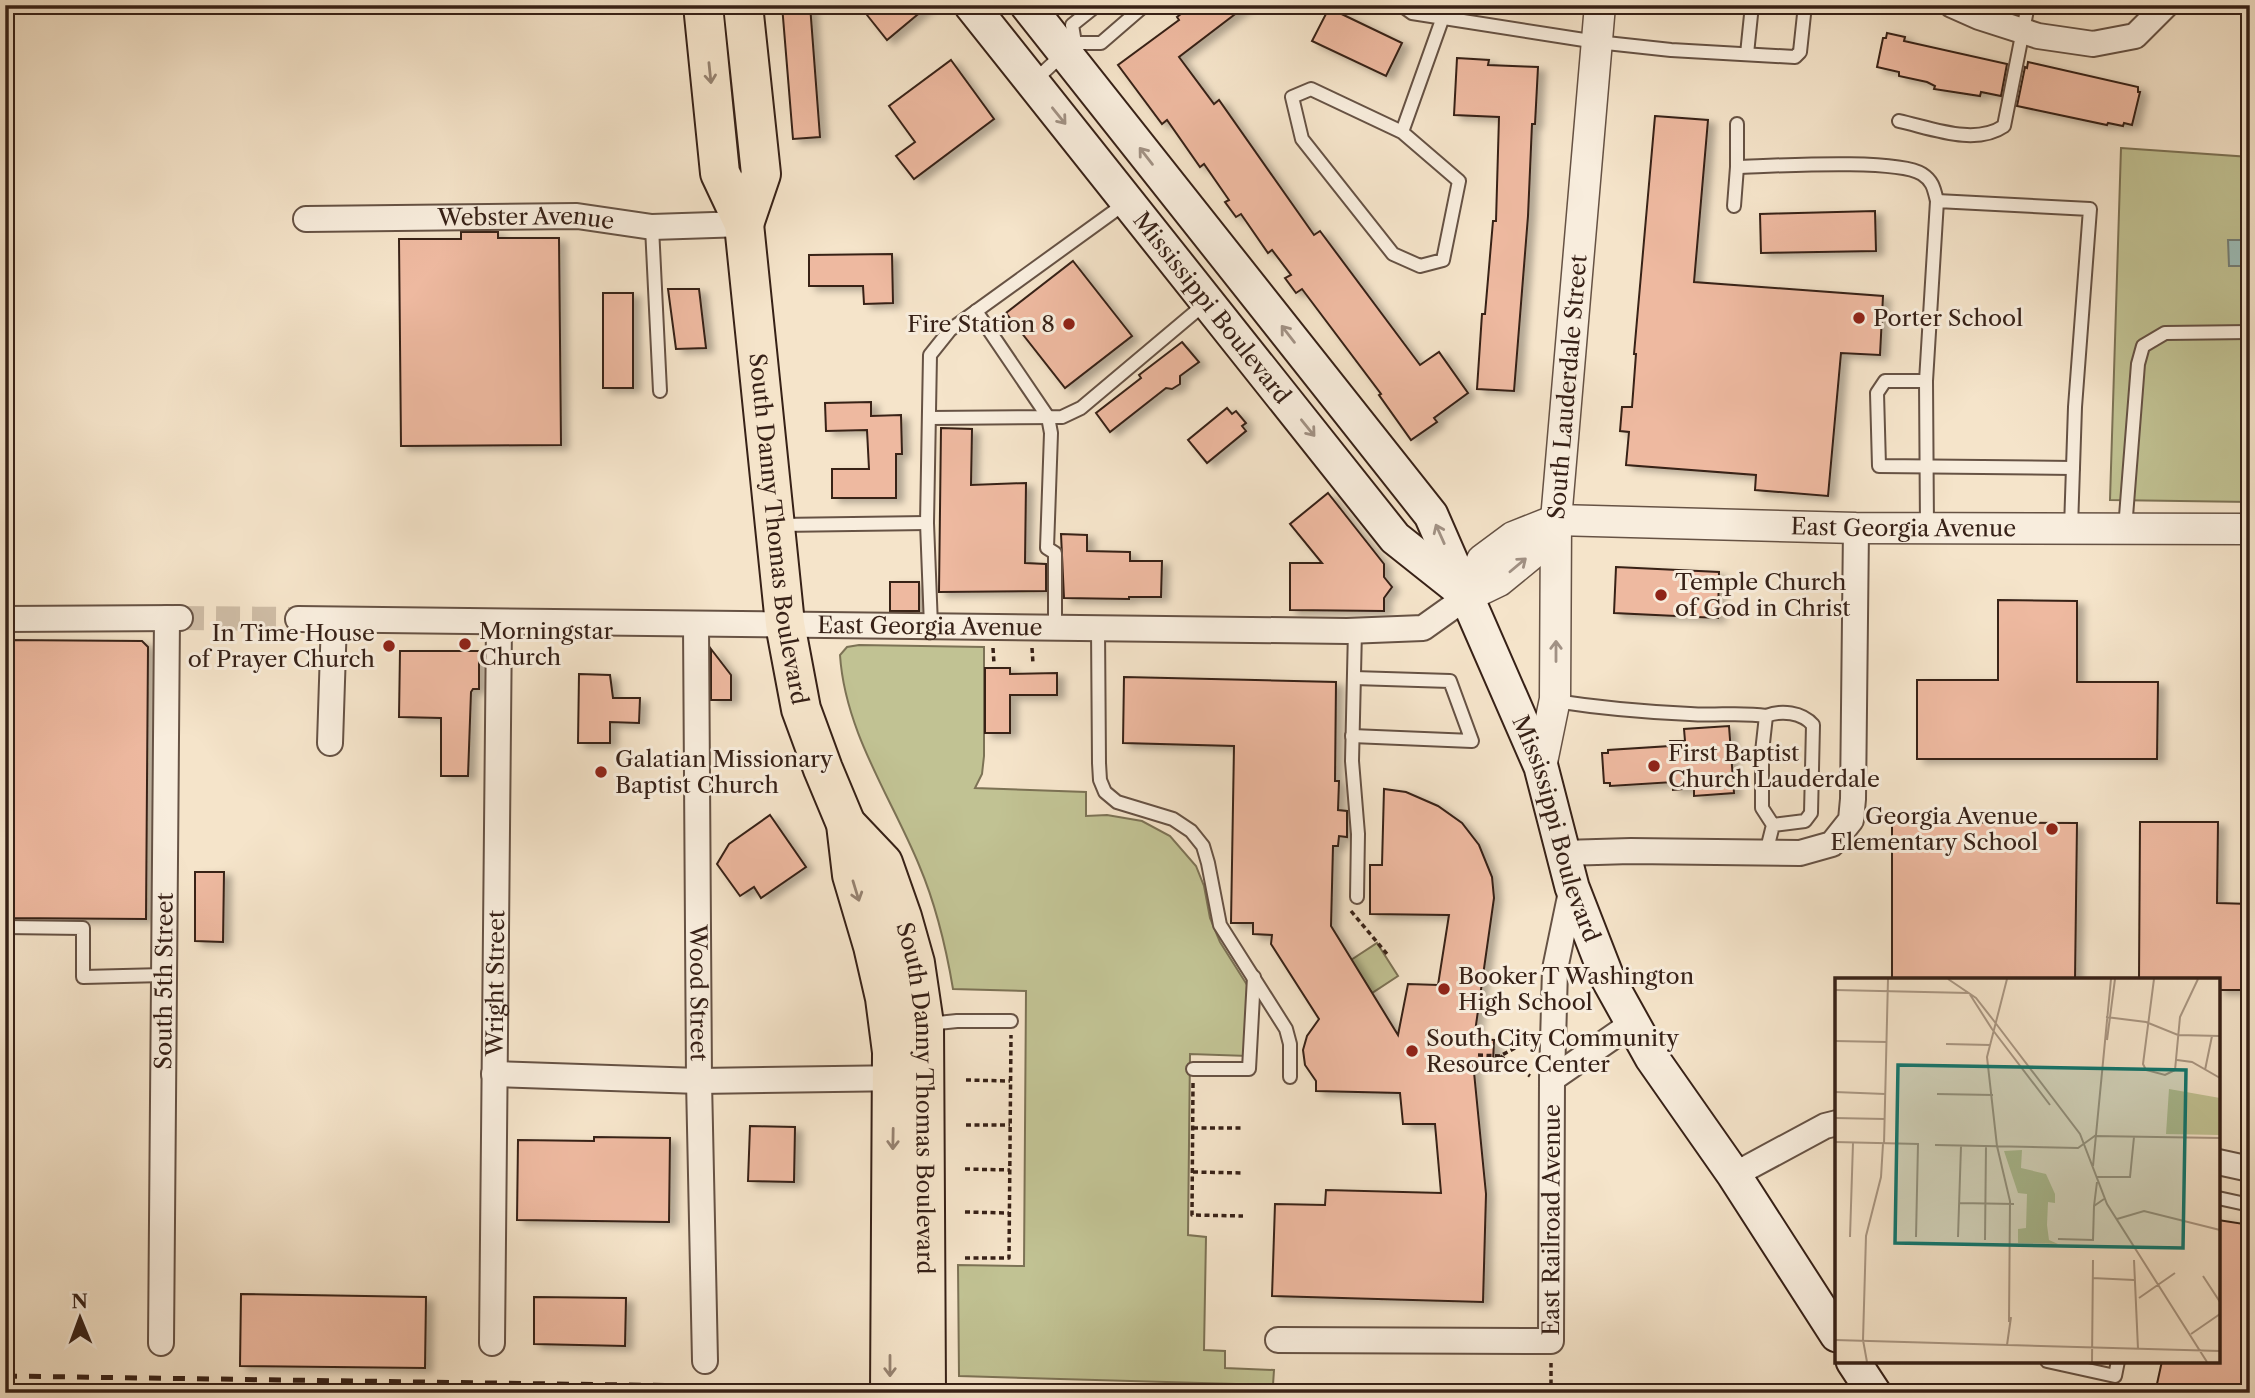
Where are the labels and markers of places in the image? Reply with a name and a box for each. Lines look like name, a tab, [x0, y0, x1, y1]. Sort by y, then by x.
place label: Porter School	[1873, 304, 2023, 332]
place label: Fire Station 8	[907, 310, 1055, 338]
marker: Porter School	[1851, 310, 1867, 326]
marker: Fire Station 8	[1061, 316, 1077, 332]
place label: Temple Church of God in Christ	[1675, 568, 1850, 622]
marker: Temple Church of God in Christ	[1653, 587, 1669, 603]
place label: Morningstar Church	[479, 617, 614, 671]
place label: In Time House of Prayer Church	[188, 619, 375, 673]
marker: Morningstar Church	[457, 636, 473, 652]
marker: In Time House of Prayer Church	[381, 638, 397, 654]
place label: First Baptist Church Lauderdale	[1668, 739, 1880, 793]
place label: Galatian Missionary Baptist Church	[615, 745, 833, 799]
marker: First Baptist Church Lauderdale	[1646, 758, 1662, 774]
marker: Galatian Missionary Baptist Church	[593, 764, 609, 780]
place label: Georgia Avenue Elementary School	[1830, 802, 2038, 856]
marker: Georgia Avenue Elementary School	[2044, 821, 2060, 837]
place label: Booker T Washington High School	[1458, 962, 1694, 1016]
marker: Booker T Washington High School	[1436, 981, 1452, 997]
place label: South City Community Resource Center	[1426, 1024, 1679, 1078]
marker: South City Community Resource Center	[1404, 1043, 1420, 1059]

